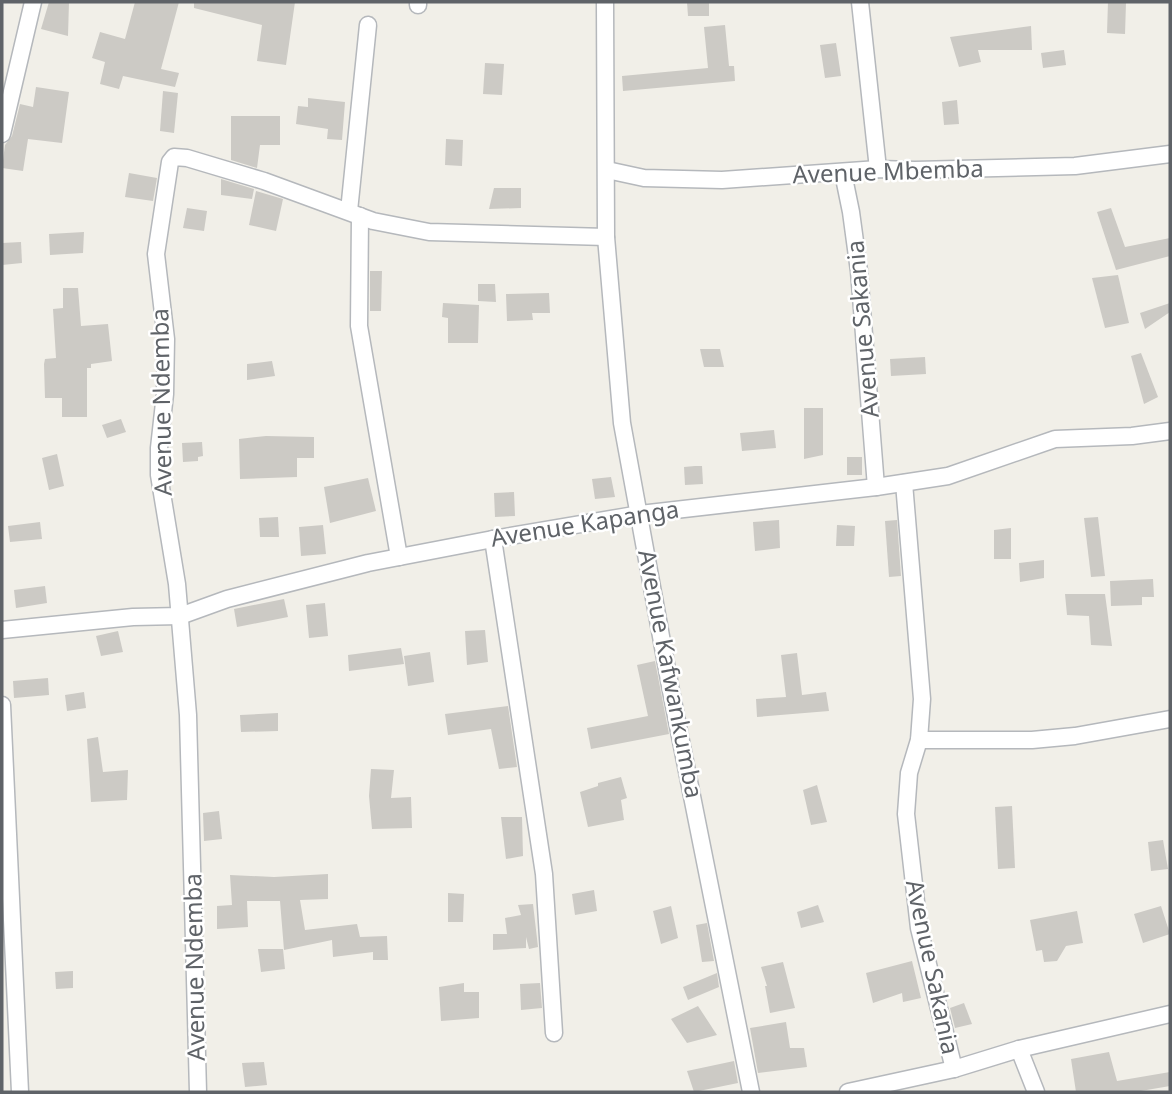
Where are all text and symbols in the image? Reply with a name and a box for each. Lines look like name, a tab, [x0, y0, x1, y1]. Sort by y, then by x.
street label: Avenue Mbemba	[792, 151, 984, 190]
street label: Avenue Sakania	[837, 239, 886, 419]
street label: Avenue Ndemba	[142, 308, 179, 496]
street label: Avenue Kapanga	[488, 491, 681, 554]
street label: Avenue Kafwankumba	[631, 547, 712, 801]
street label: Avenue Ndemba	[175, 873, 212, 1061]
street label: Avenue Sakania	[899, 876, 968, 1057]

